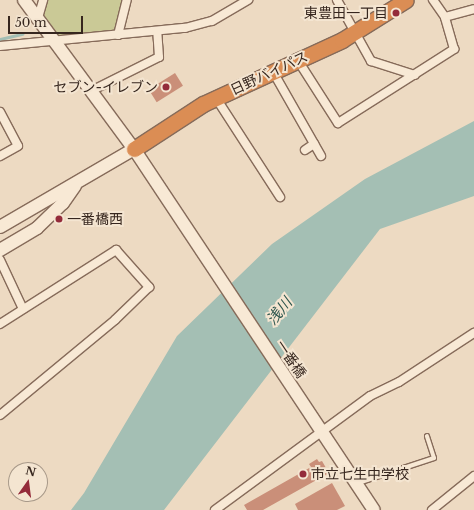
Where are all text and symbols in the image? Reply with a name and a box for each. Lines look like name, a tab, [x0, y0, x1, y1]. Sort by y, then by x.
place label: 東豊田一丁目	[304, 5, 388, 21]
scale bar	[10, 8, 85, 34]
marker: 東豊田一丁目	[391, 8, 401, 18]
text: 50 m	[15, 15, 47, 30]
street label: 日野バイパス	[227, 48, 311, 98]
place label: セブン-イレブン	[54, 79, 158, 95]
marker: セブン-イレブン	[161, 82, 171, 92]
place label: 一番橋西	[67, 211, 123, 227]
marker: 一番橋西	[54, 214, 64, 224]
water label: 浅川	[263, 294, 295, 328]
street label: 一番橋	[272, 337, 310, 381]
north arrow	[8, 462, 48, 502]
text: N	[24, 463, 37, 479]
place label: 市立七生中学校	[311, 466, 409, 482]
marker: 市立七生中学校	[298, 469, 308, 479]

